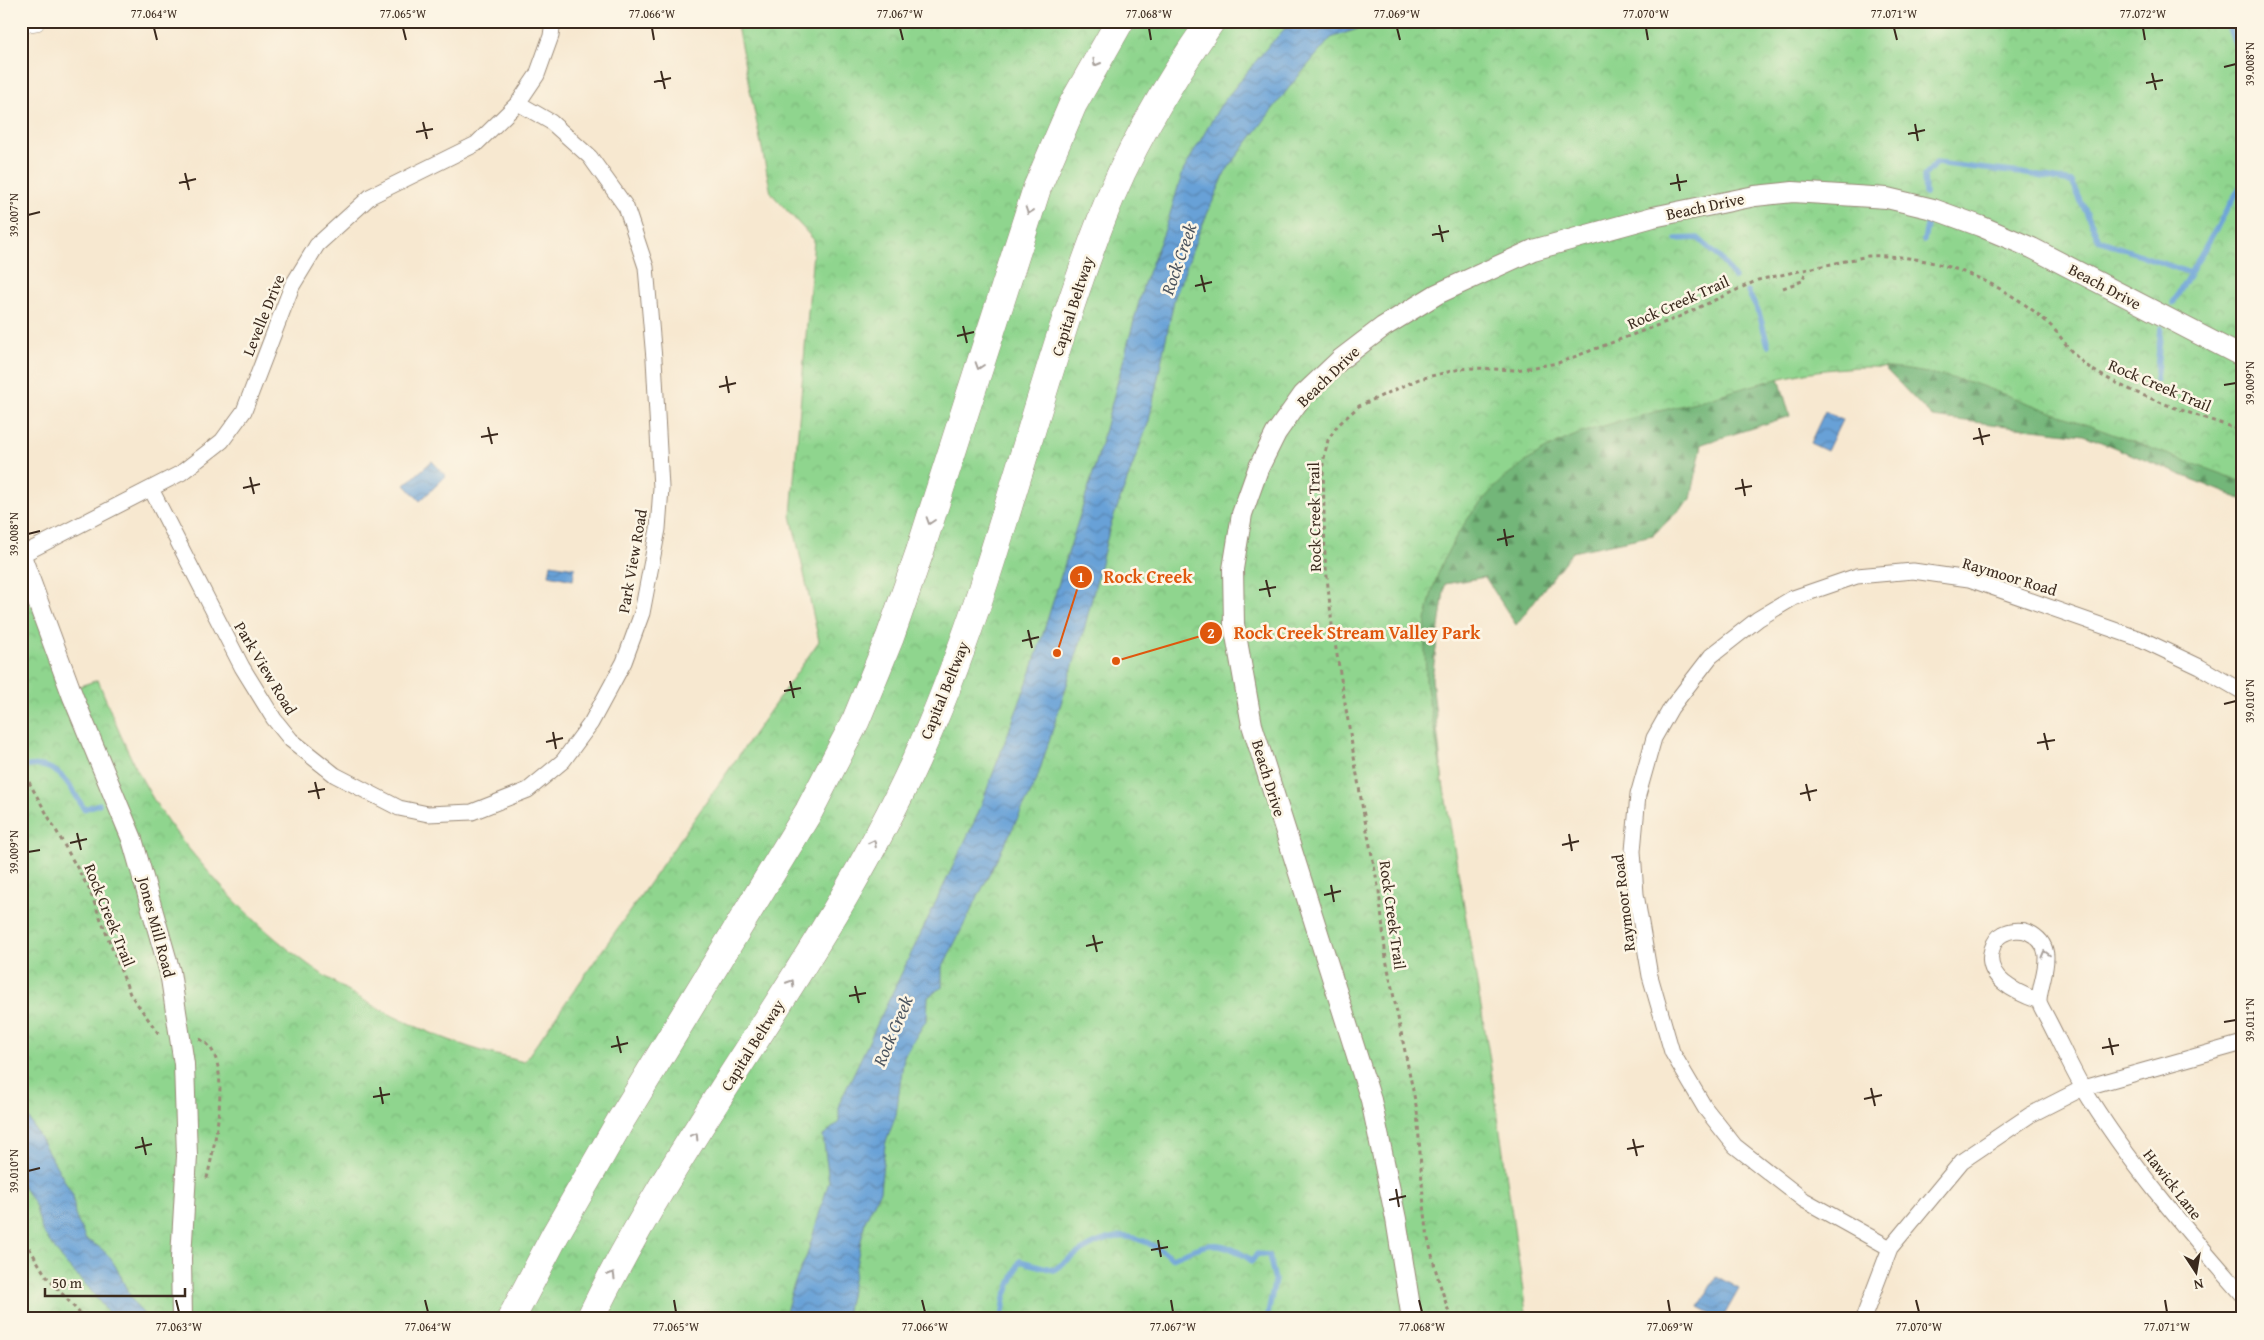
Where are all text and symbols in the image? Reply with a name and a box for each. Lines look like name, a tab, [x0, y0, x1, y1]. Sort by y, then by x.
text: 77.064°W	[131, 5, 178, 22]
text: 77.065°W	[380, 5, 427, 22]
text: 77.066°W	[629, 5, 676, 22]
text: 77.067°W	[877, 5, 924, 22]
text: 77.068°W	[1126, 5, 1173, 22]
text: 77.069°W	[1374, 5, 1421, 22]
text: 77.070°W	[1623, 5, 1670, 22]
text: 77.071°W	[1871, 5, 1918, 22]
text: 77.072°W	[2120, 5, 2167, 22]
text: 39.008°N	[2241, 42, 2258, 86]
one-way arrow	[1092, 58, 1102, 67]
street label: Beach Drive	[1664, 186, 1746, 226]
text: 39.007°N	[5, 193, 22, 237]
one-way arrow	[1025, 207, 1035, 215]
water label: Rock Creek	[1153, 219, 1204, 299]
street label: Capital Beltway	[1045, 253, 1099, 359]
street label: Beach Drive	[2064, 257, 2146, 315]
street label: Rock Creek Trail	[1623, 269, 1733, 335]
street label: Levelle Drive	[236, 270, 290, 360]
street label: Beach Drive	[1291, 340, 1365, 412]
street label: Rock Creek Trail	[2105, 353, 2216, 418]
one-way arrow	[975, 361, 985, 369]
text: 39.009°N	[2241, 361, 2258, 405]
street label: Rock Creek Trail	[1301, 462, 1327, 572]
street label: Park View Road	[611, 507, 653, 615]
text: 39.008°N	[5, 512, 22, 556]
one-way arrow	[926, 516, 936, 524]
street label: Raymoor Road	[1960, 550, 2061, 602]
callout: Rock Creek	[1069, 561, 1203, 594]
text: Rock Creek	[1103, 563, 1193, 590]
text: 1	[1077, 566, 1085, 587]
callout: Rock Creek Stream Valley Park	[1199, 616, 1490, 649]
street label: Park View Road	[229, 617, 304, 720]
text: Rock Creek Stream Valley Park	[1234, 619, 1481, 646]
text: 2	[1207, 622, 1215, 643]
street label: Capital Beltway	[913, 637, 975, 743]
text: 39.010°N	[2241, 679, 2258, 723]
street label: Beach Drive	[1246, 737, 1292, 819]
text: 39.009°N	[5, 830, 22, 874]
one-way arrow	[867, 840, 877, 849]
street label: Raymoor Road	[1605, 853, 1641, 953]
street label: Rock Creek Trail	[1373, 859, 1413, 971]
street label: Rock Creek Trail	[78, 860, 142, 971]
street label: Jones Mill Road	[132, 872, 182, 980]
one-way arrow	[2040, 950, 2050, 959]
one-way arrow	[785, 980, 795, 989]
water label: Rock Creek	[865, 991, 920, 1071]
street label: Capital Beltway	[714, 995, 790, 1095]
text: 39.011°N	[2241, 998, 2258, 1042]
one-way arrow	[689, 1132, 699, 1141]
street label: Hawick Lane	[2138, 1143, 2208, 1225]
text: 39.010°N	[5, 1149, 22, 1193]
north arrow	[2172, 1248, 2222, 1298]
scale bar	[45, 1265, 185, 1297]
text: 50 m	[52, 1272, 83, 1293]
one-way arrow	[605, 1272, 615, 1281]
text: N	[2191, 1274, 2205, 1296]
text: 77.063°W	[156, 1318, 203, 1335]
text: 77.064°W	[405, 1318, 452, 1335]
text: 77.065°W	[653, 1318, 700, 1335]
text: 77.066°W	[902, 1318, 949, 1335]
text: 77.067°W	[1150, 1318, 1197, 1335]
text: 77.068°W	[1399, 1318, 1446, 1335]
text: 77.069°W	[1647, 1318, 1694, 1335]
text: 77.070°W	[1896, 1318, 1943, 1335]
text: 77.071°W	[2144, 1318, 2191, 1335]

